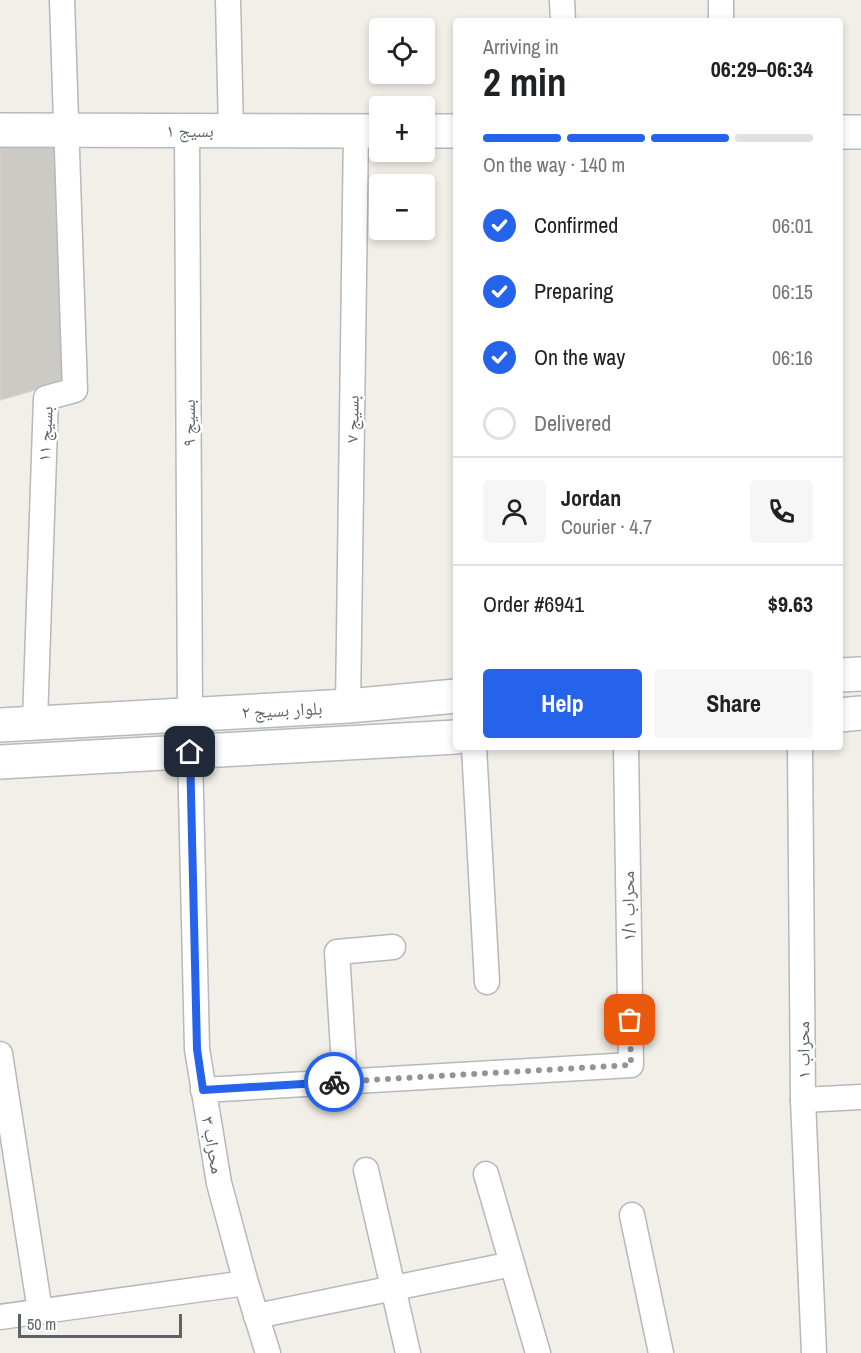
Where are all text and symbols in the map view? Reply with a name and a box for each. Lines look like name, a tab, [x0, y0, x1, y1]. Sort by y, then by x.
map controls	[369, 18, 435, 240]
button: locate	[369, 18, 435, 84]
text: Arriving in	[483, 33, 559, 60]
text: 06:29–06:34	[711, 54, 813, 84]
text: 2 min	[483, 56, 567, 108]
button: +	[369, 96, 435, 162]
street label: بسیج ۱	[166, 118, 214, 143]
text: On the way · 140 m	[483, 151, 625, 178]
button: −	[369, 174, 435, 240]
icon: check	[483, 209, 516, 242]
text: Confirmed	[534, 210, 618, 240]
text: 06:01	[772, 212, 813, 239]
icon: check	[483, 275, 516, 308]
text: Preparing	[534, 276, 613, 306]
text: 06:15	[772, 278, 813, 305]
icon: check	[483, 341, 516, 374]
text: On the way	[534, 342, 625, 372]
text: 06:16	[772, 344, 813, 371]
street label: ۷ بسیج	[339, 395, 365, 443]
street label: ۹ بسیج	[176, 399, 201, 447]
street label: ۱۱ بسیج	[31, 406, 59, 462]
text: Delivered	[534, 408, 611, 438]
button: person	[483, 480, 546, 543]
button: phone	[750, 480, 813, 543]
text: Jordan	[561, 483, 621, 513]
text: Courier · 4.7	[561, 513, 652, 540]
text: Order #6941	[483, 589, 584, 619]
text: $9.63	[768, 589, 813, 619]
button: Help	[483, 669, 642, 738]
button: Share	[654, 669, 813, 738]
street label: بلوار بسیج ۲	[241, 695, 323, 725]
pin	[164, 726, 215, 777]
icon: home	[173, 735, 206, 768]
street label: محراب ۱/۱	[615, 871, 641, 941]
pin	[604, 994, 655, 1045]
icon: bag	[613, 1003, 646, 1036]
street label: محراب ۱	[790, 1021, 816, 1079]
courier	[304, 1052, 364, 1112]
icon: bike	[318, 1066, 351, 1099]
street label: محراب ۳	[196, 1114, 230, 1176]
scale bar	[18, 1311, 182, 1338]
text: 50 m	[27, 1313, 56, 1335]

